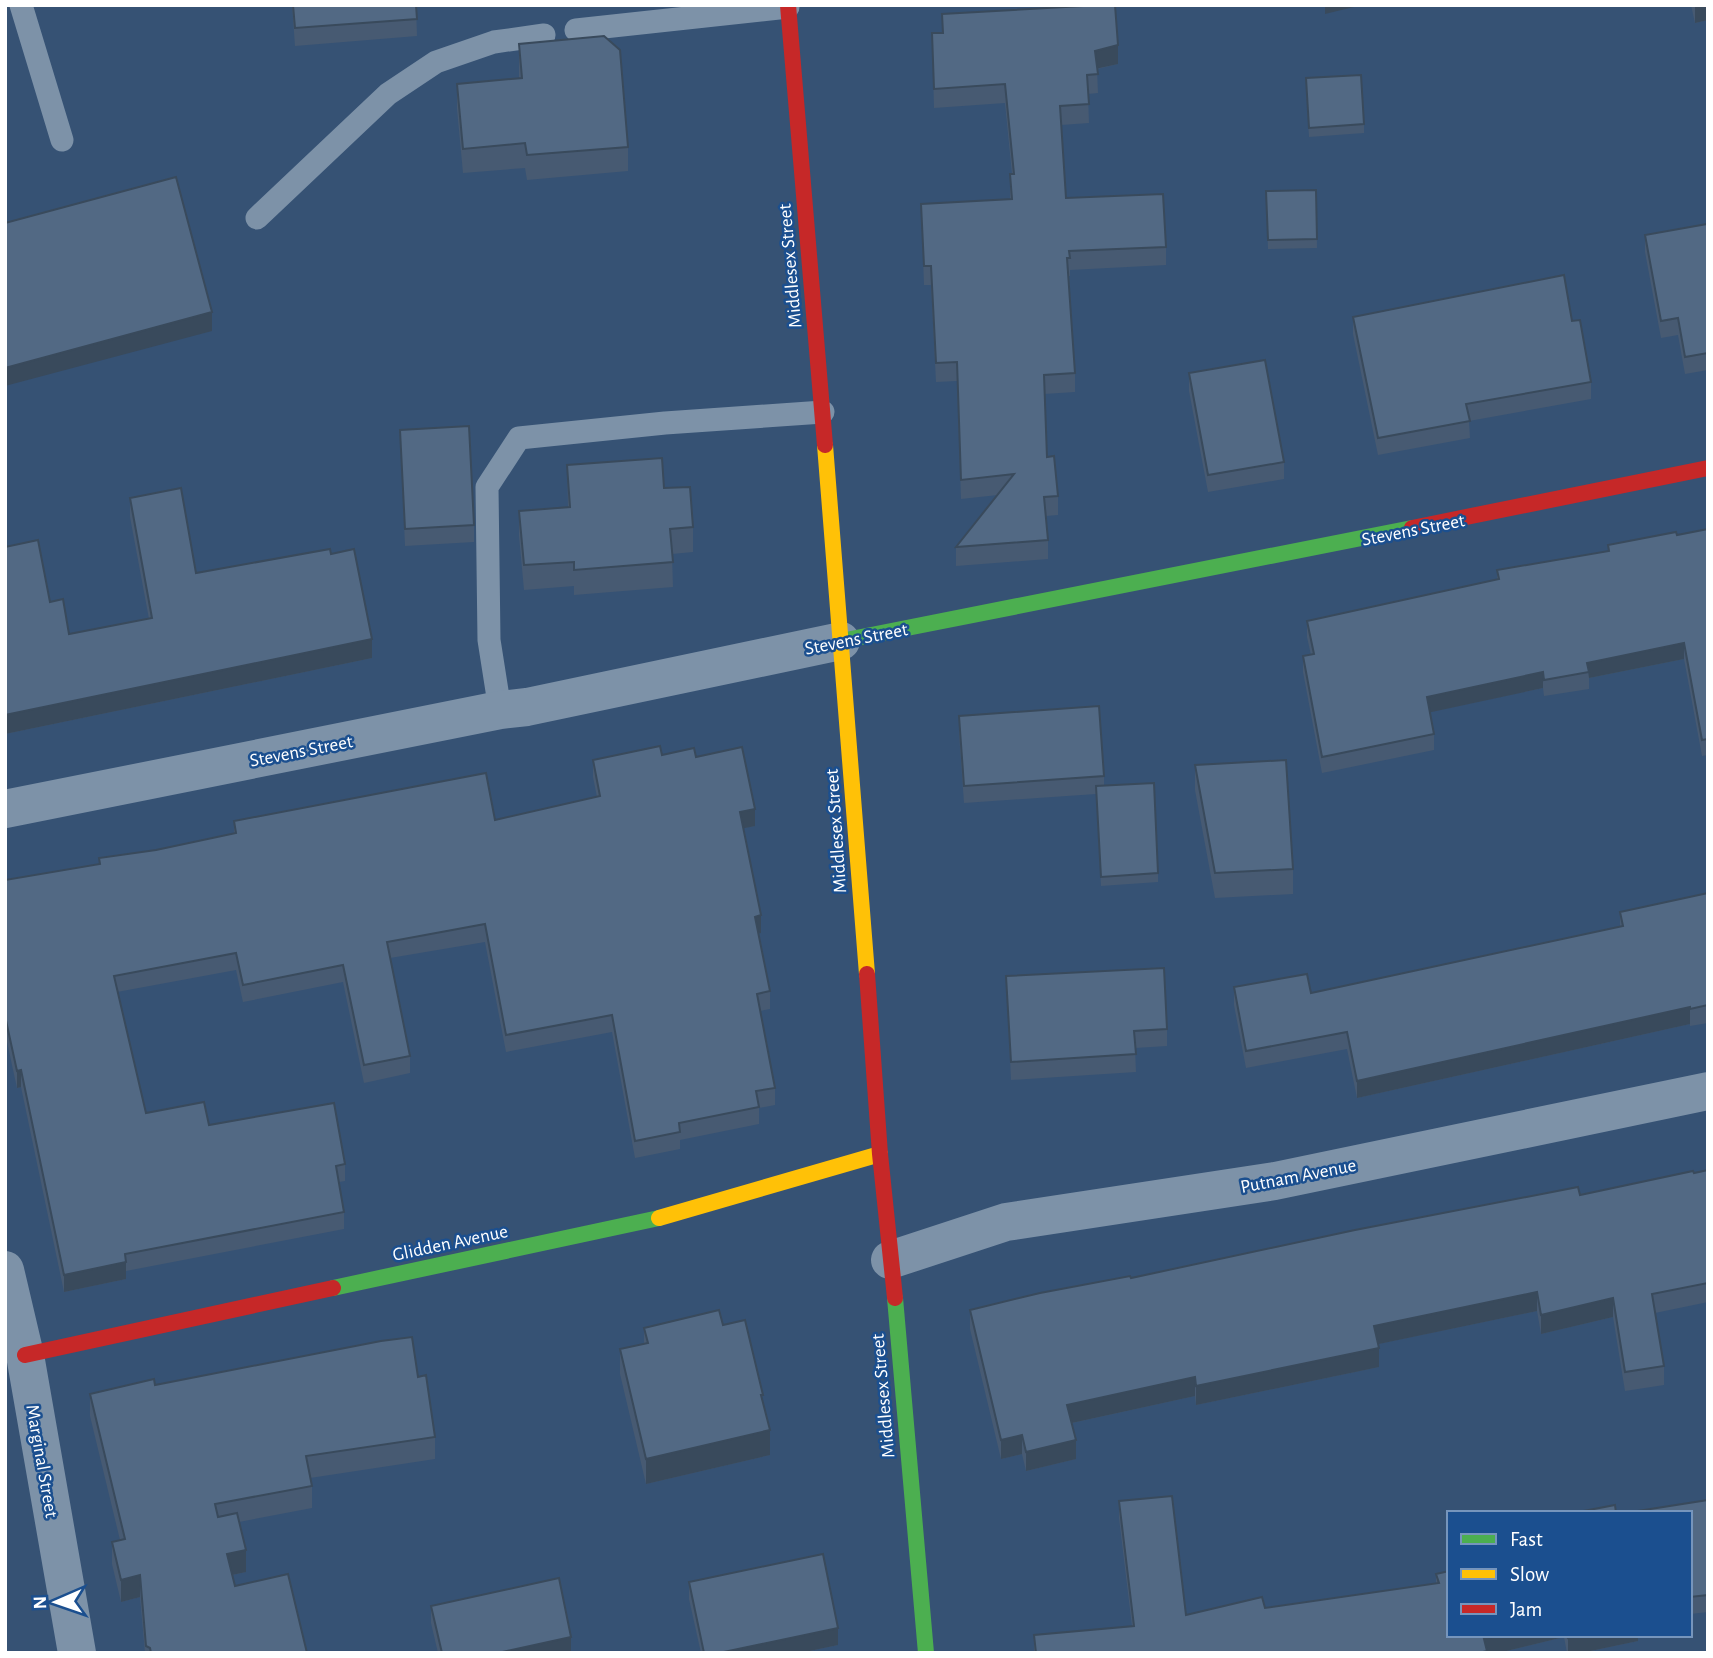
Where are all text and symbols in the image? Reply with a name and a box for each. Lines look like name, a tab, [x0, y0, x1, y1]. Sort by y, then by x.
street label: Middlesex Street	[776, 203, 805, 329]
street label: Stevens Street	[1360, 511, 1467, 550]
street label: Stevens Street	[803, 620, 910, 659]
street label: Stevens Street	[248, 732, 355, 771]
street label: Middlesex Street	[823, 768, 850, 894]
street label: Putnam Avenue	[1239, 1156, 1358, 1197]
street label: Glidden Avenue	[391, 1222, 510, 1265]
street label: Middlesex Street	[869, 1333, 898, 1459]
street label: Marginal Street	[22, 1403, 61, 1519]
legend	[1447, 1511, 1692, 1637]
text: Fast	[1510, 1529, 1543, 1550]
text: Slow	[1510, 1564, 1549, 1585]
north arrow	[21, 1567, 91, 1637]
text: N	[31, 1596, 50, 1609]
text: Jam	[1510, 1599, 1542, 1620]

